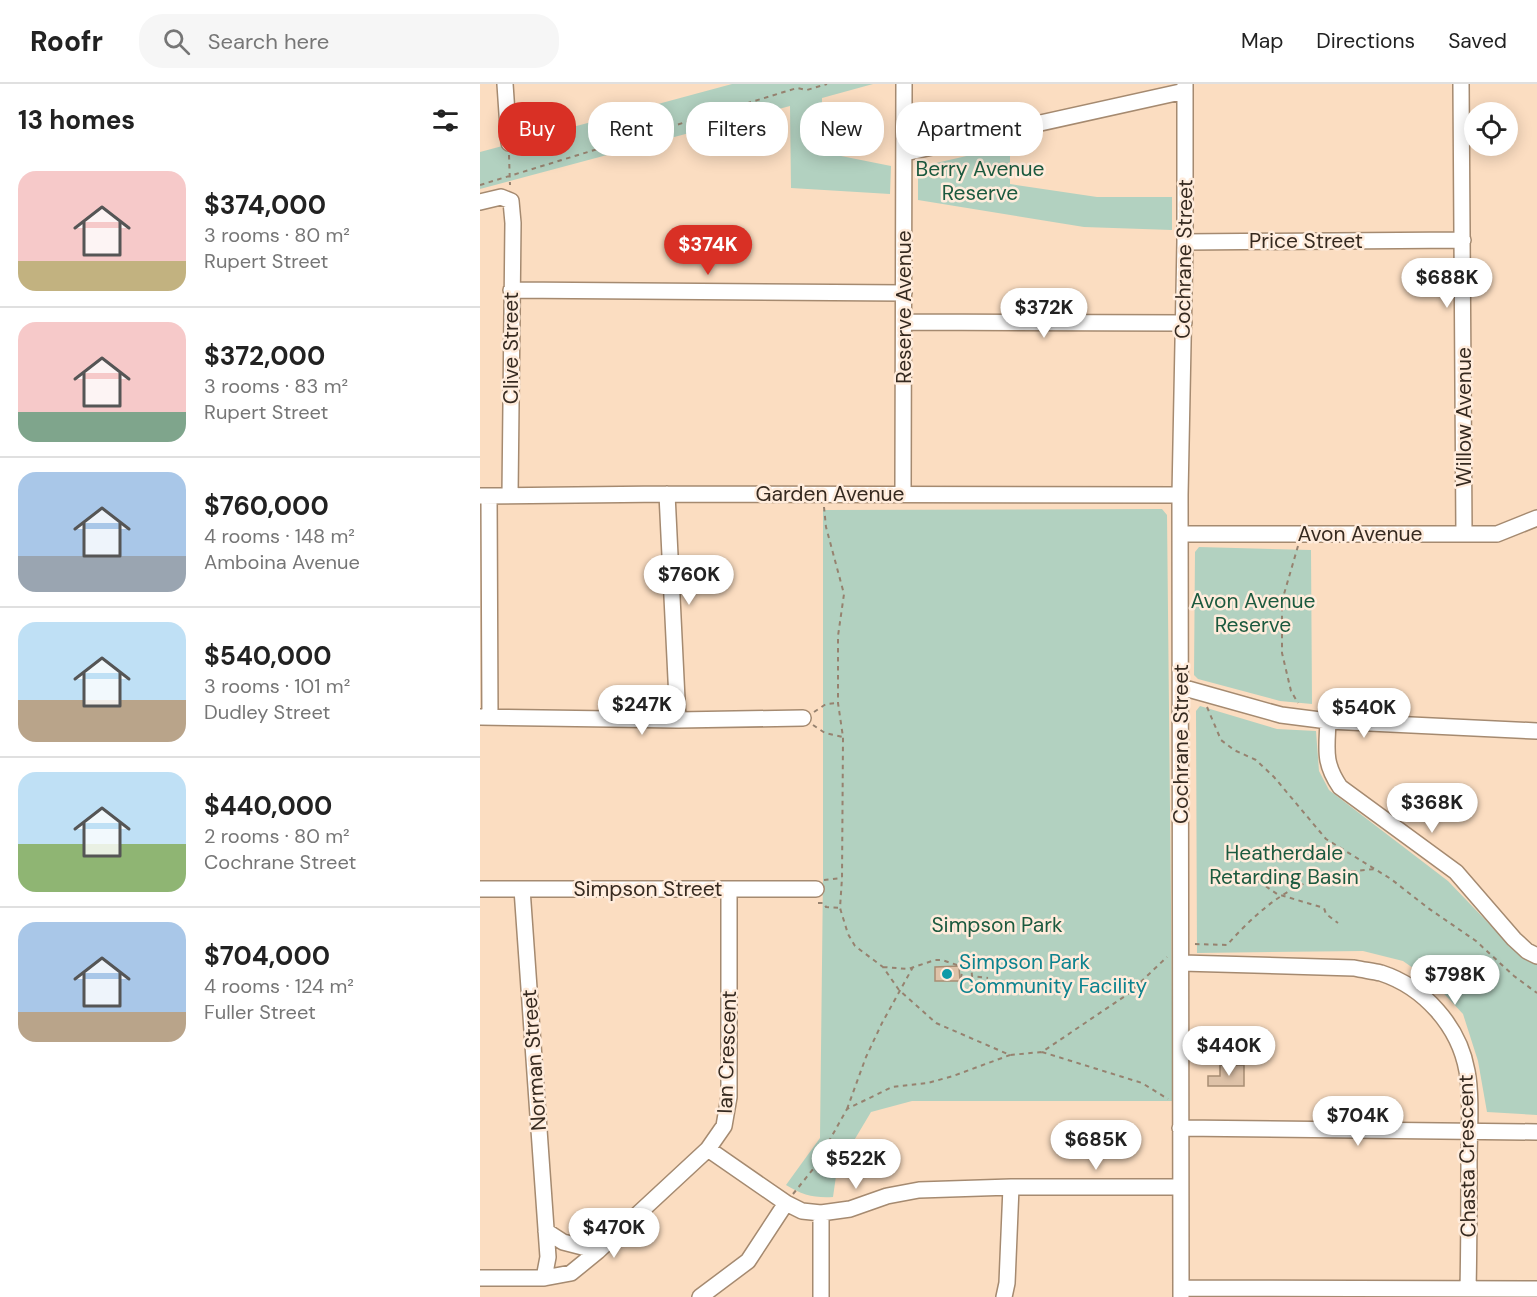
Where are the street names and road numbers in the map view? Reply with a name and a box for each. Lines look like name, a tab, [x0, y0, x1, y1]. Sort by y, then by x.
street label: Cochrane Street	[1169, 179, 1199, 339]
street label: Price Street	[1249, 227, 1363, 255]
street label: Reserve Avenue	[890, 230, 918, 384]
street label: Clive Street	[497, 292, 525, 404]
street label: Willow Avenue	[1450, 347, 1478, 487]
street label: Garden Avenue	[756, 480, 904, 508]
street label: Avon Avenue	[1298, 520, 1423, 548]
street label: Cochrane Street	[1167, 664, 1195, 824]
street label: Simpson Street	[573, 875, 723, 903]
street label: Norman Street	[515, 988, 553, 1132]
street label: Ian Crescent	[711, 990, 743, 1114]
street label: Chasta Crescent	[1452, 1074, 1482, 1238]

